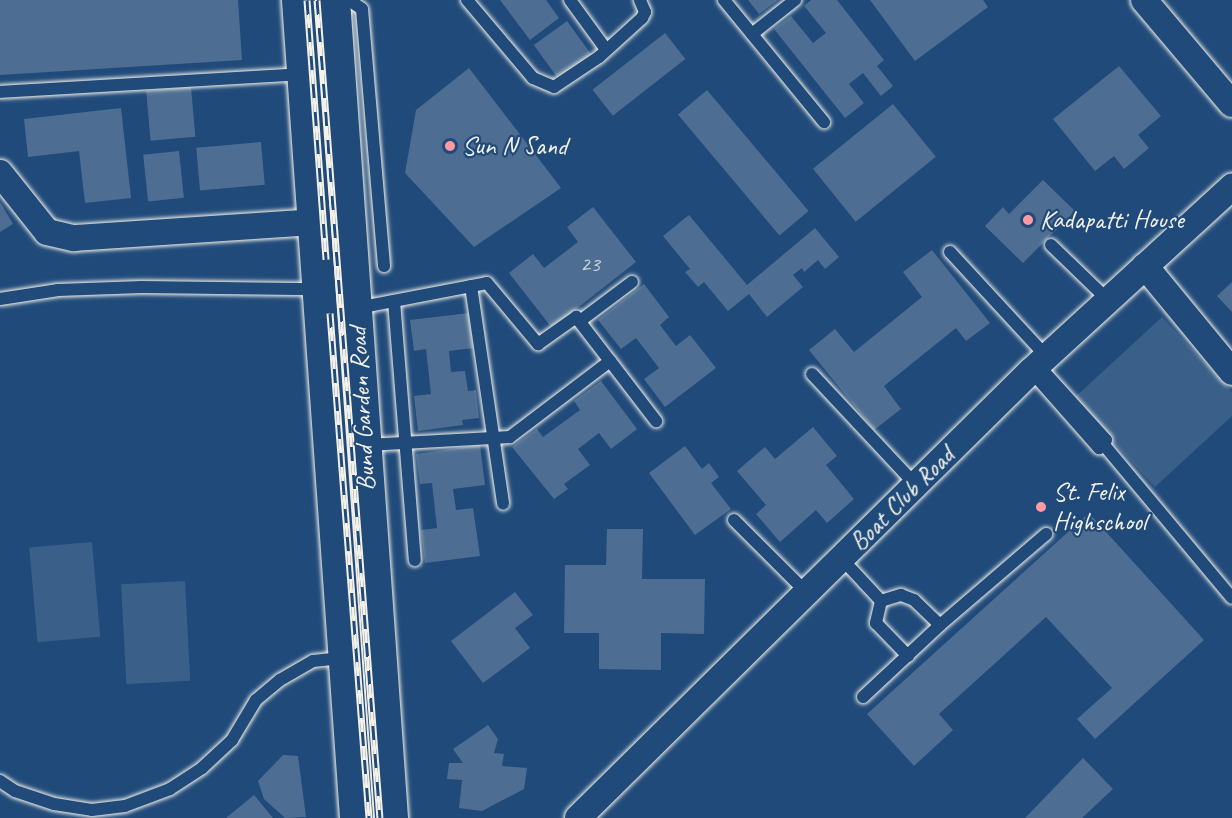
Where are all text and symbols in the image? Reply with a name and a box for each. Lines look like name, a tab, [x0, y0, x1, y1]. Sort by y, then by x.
place label: Sun N Sand	[462, 130, 569, 162]
marker: Sun N Sand	[443, 139, 457, 153]
place label: Kadapatti House	[1040, 204, 1184, 236]
marker: Kadapatti House	[1021, 213, 1035, 227]
house number: 23	[580, 252, 600, 278]
street label: Bund Garden Road	[342, 326, 382, 492]
street label: Boat Club Road	[843, 440, 961, 558]
place label: St. Felix Highschool	[1053, 476, 1146, 538]
marker: St. Felix Highschool	[1034, 500, 1048, 514]

